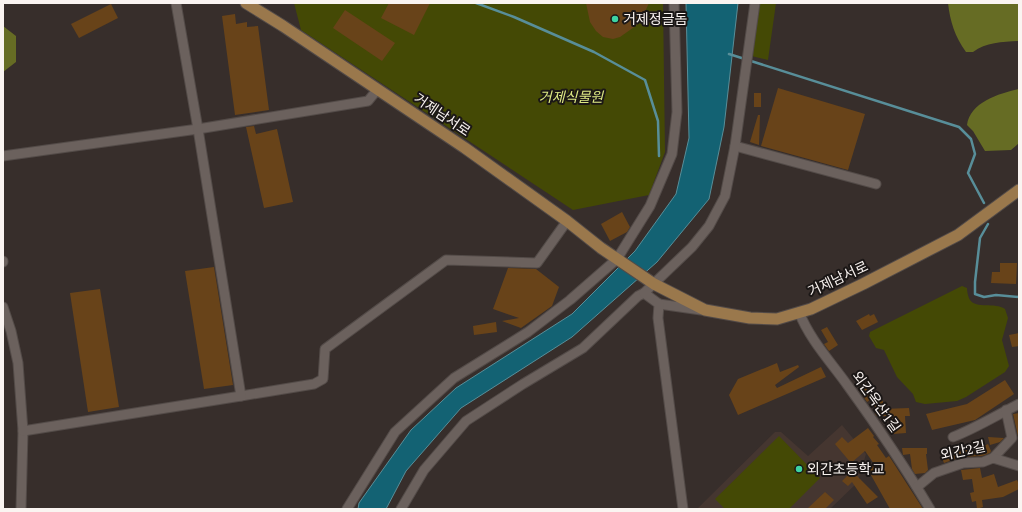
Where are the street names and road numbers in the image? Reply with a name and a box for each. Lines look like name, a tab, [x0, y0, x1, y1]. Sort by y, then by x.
street label: 거제남서로	[409, 88, 475, 142]
street label: 거제남서로	[804, 256, 872, 302]
street label: 외간옥산1길	[847, 367, 905, 437]
street label: 외간2길	[938, 436, 988, 466]

